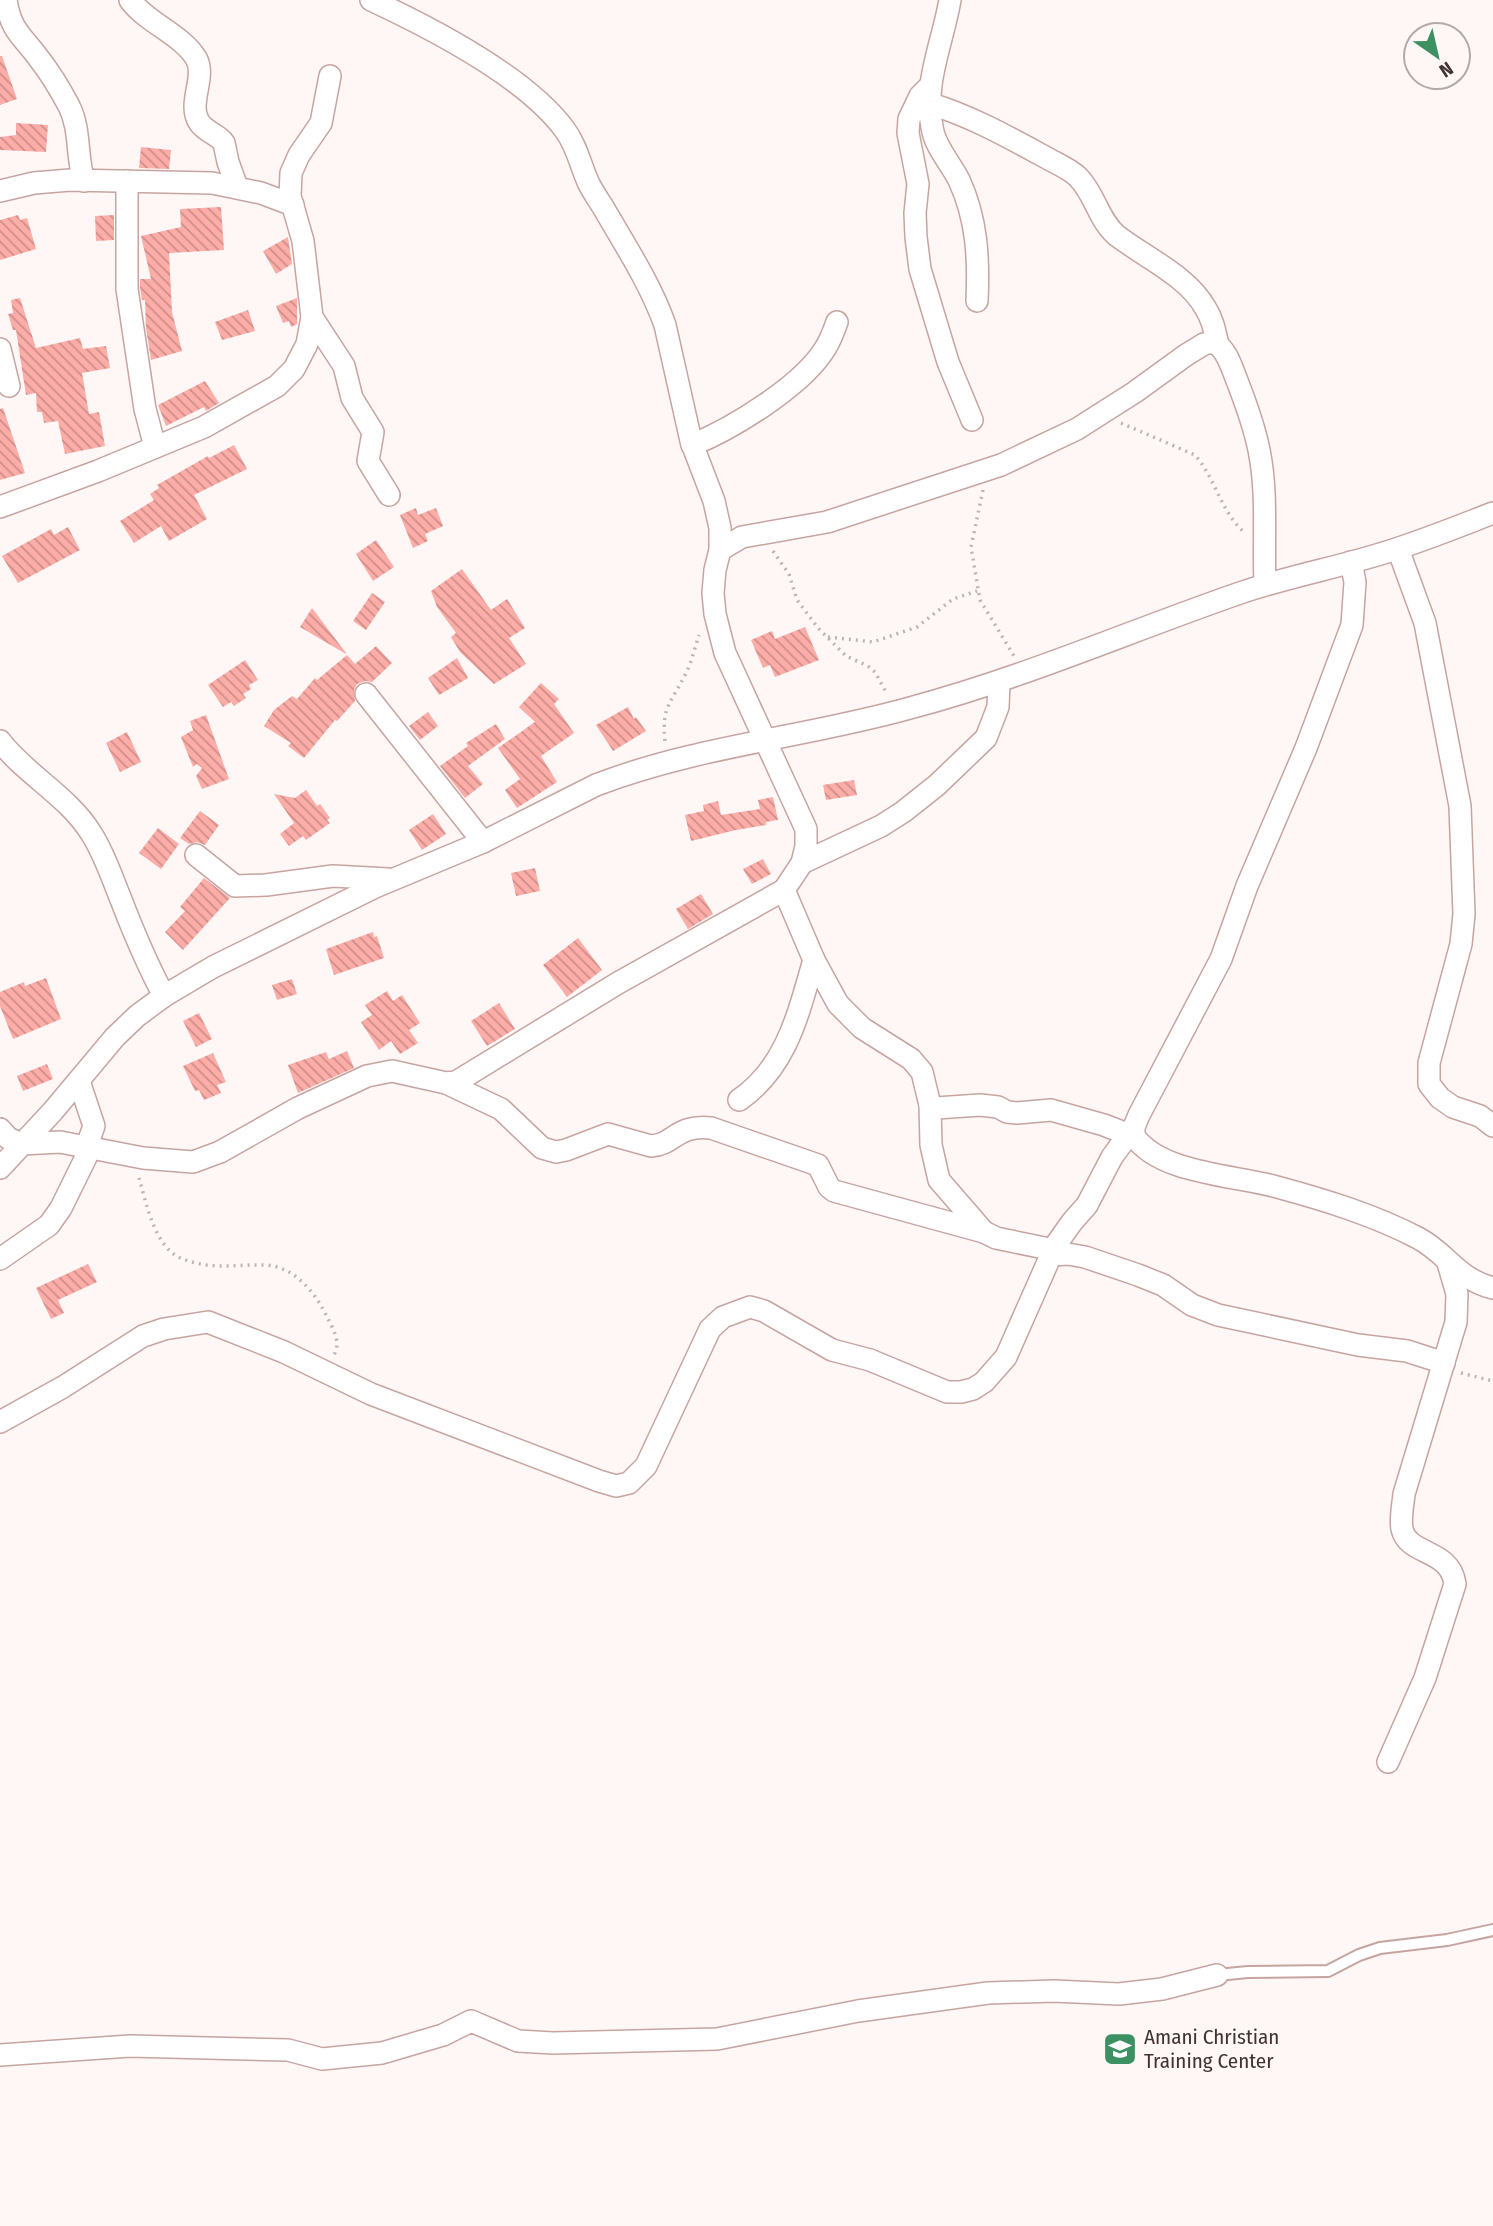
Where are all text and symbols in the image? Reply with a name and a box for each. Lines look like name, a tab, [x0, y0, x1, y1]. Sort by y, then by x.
north arrow	[1402, 21, 1472, 91]
text: N	[1435, 57, 1457, 82]
place label: Amani Christian Training Center	[1144, 2024, 1279, 2074]
school or university icon: Amani Christian Training Center	[1101, 2030, 1139, 2068]

